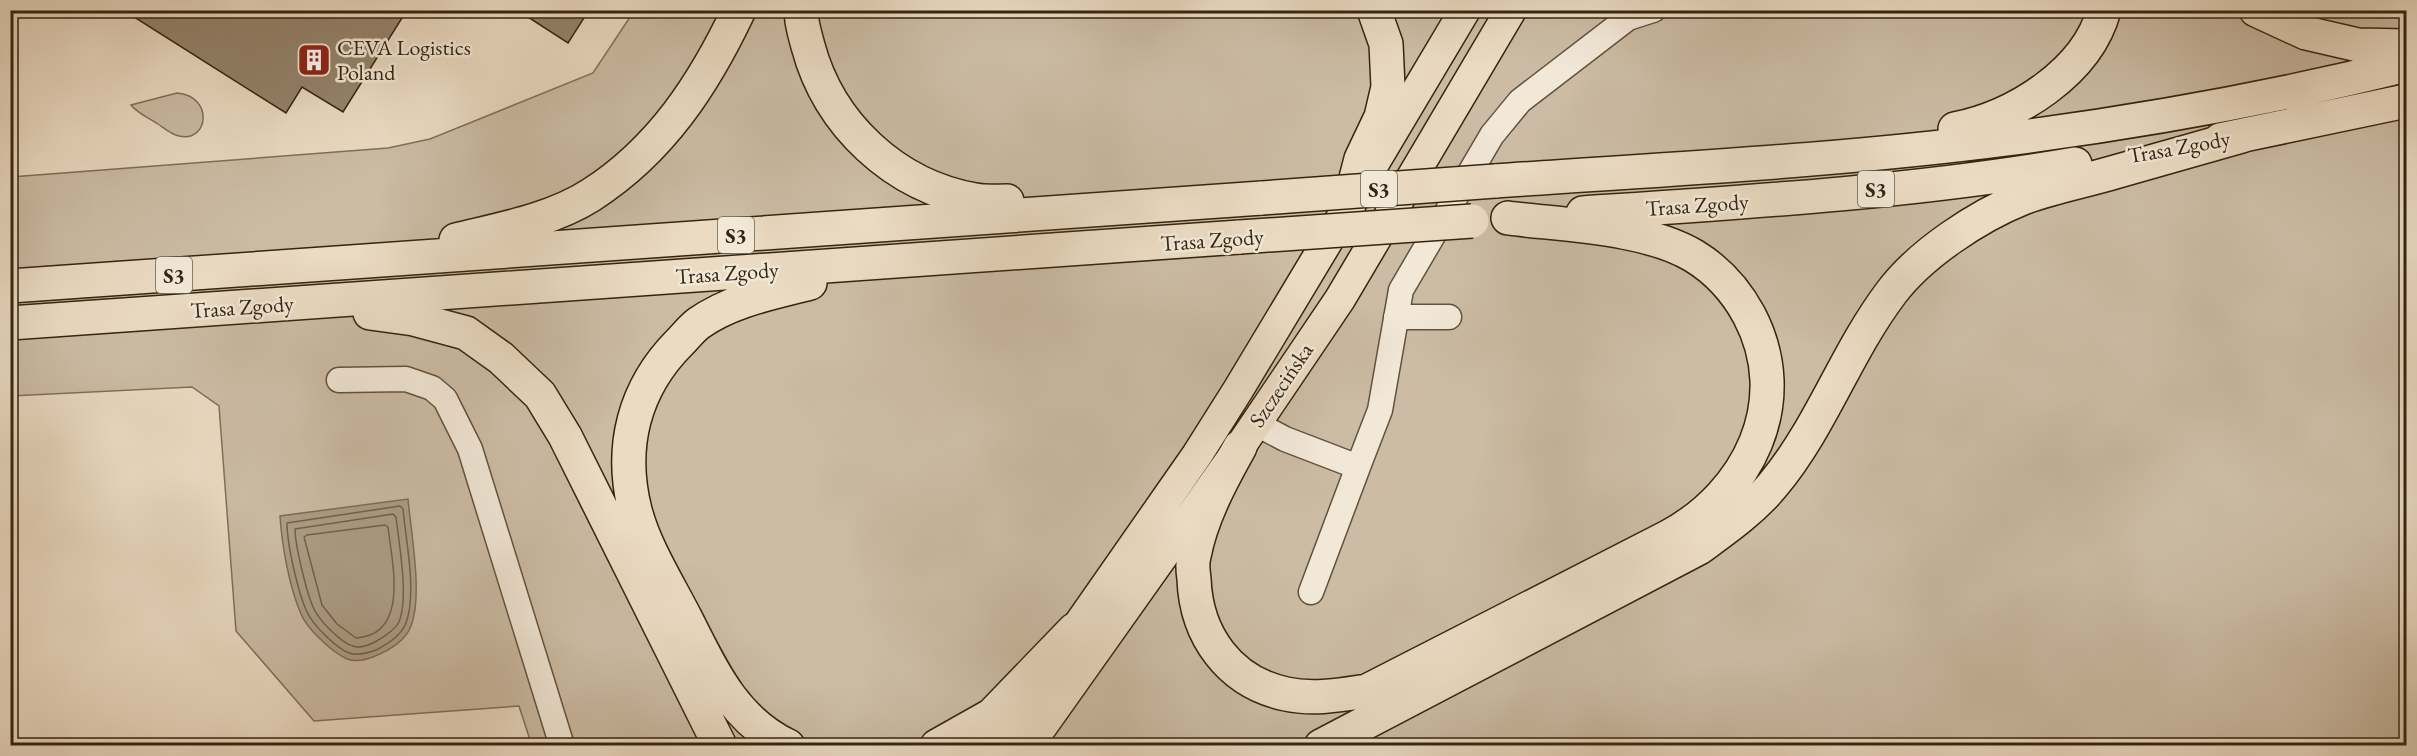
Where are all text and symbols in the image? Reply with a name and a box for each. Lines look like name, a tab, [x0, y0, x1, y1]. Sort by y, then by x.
place label: CEVA Logistics Poland	[337, 33, 471, 87]
building icon: CEVA Logistics Poland	[296, 42, 332, 78]
street label: Trasa Zgody	[2126, 124, 2233, 170]
road number: S3	[1361, 171, 1397, 207]
road number: S3	[1858, 171, 1894, 207]
street label: Trasa Zgody	[1644, 187, 1750, 223]
road number: S3	[718, 217, 754, 253]
street label: Trasa Zgody	[1159, 222, 1265, 258]
street label: Trasa Zgody	[674, 255, 780, 291]
road number: S3	[156, 257, 192, 293]
street label: Trasa Zgody	[189, 289, 295, 325]
street label: Szczecińska	[1242, 337, 1320, 433]

